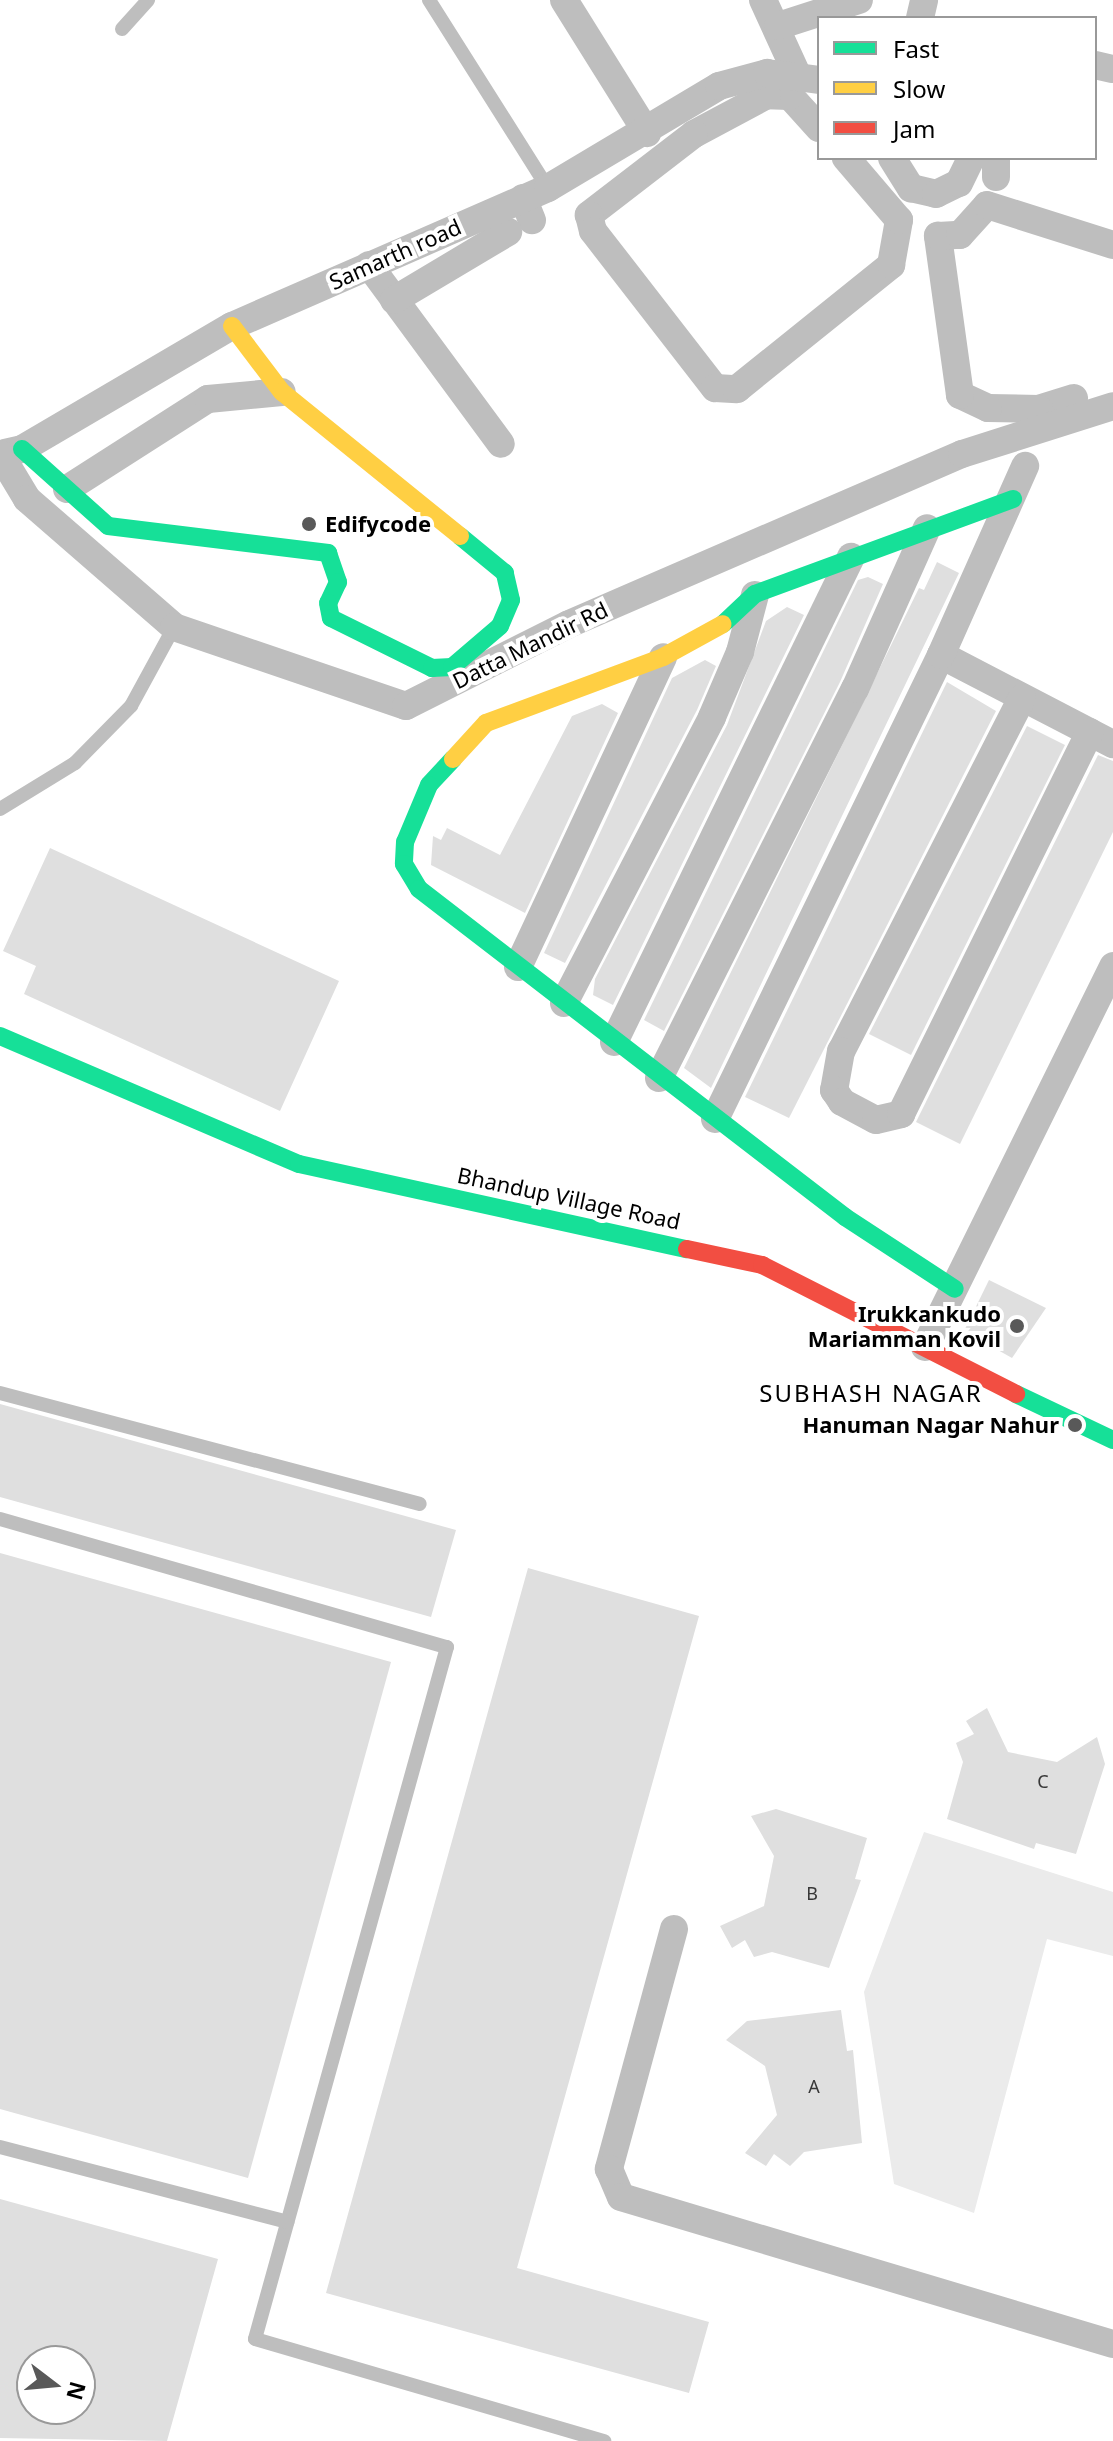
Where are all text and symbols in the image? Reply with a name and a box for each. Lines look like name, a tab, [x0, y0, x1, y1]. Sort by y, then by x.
legend	[817, 16, 1097, 160]
text: Fast	[893, 32, 939, 65]
text: Slow	[893, 72, 945, 105]
text: Jam	[893, 112, 935, 145]
street label: Samarth road	[325, 213, 465, 295]
place label: Edifycode	[325, 511, 431, 537]
marker: Edifycode	[300, 515, 318, 533]
street label: Datta Mandir Rd	[448, 596, 612, 694]
street label: Bhandup Village Road	[455, 1161, 683, 1235]
place label: Irukkankudo Mariamman Kovil	[808, 1300, 1001, 1352]
marker: Irukkankudo Mariamman Kovil	[1008, 1317, 1026, 1335]
district label: SUBHASH NAGAR	[759, 1379, 983, 1407]
place label: Hanuman Nagar Nahur	[803, 1412, 1059, 1438]
marker: Hanuman Nagar Nahur	[1066, 1416, 1084, 1434]
house number: C	[1037, 1770, 1049, 1792]
house number: B	[806, 1882, 818, 1904]
house number: A	[808, 2075, 820, 2097]
north arrow	[16, 2345, 96, 2425]
text: N	[60, 2378, 94, 2404]

